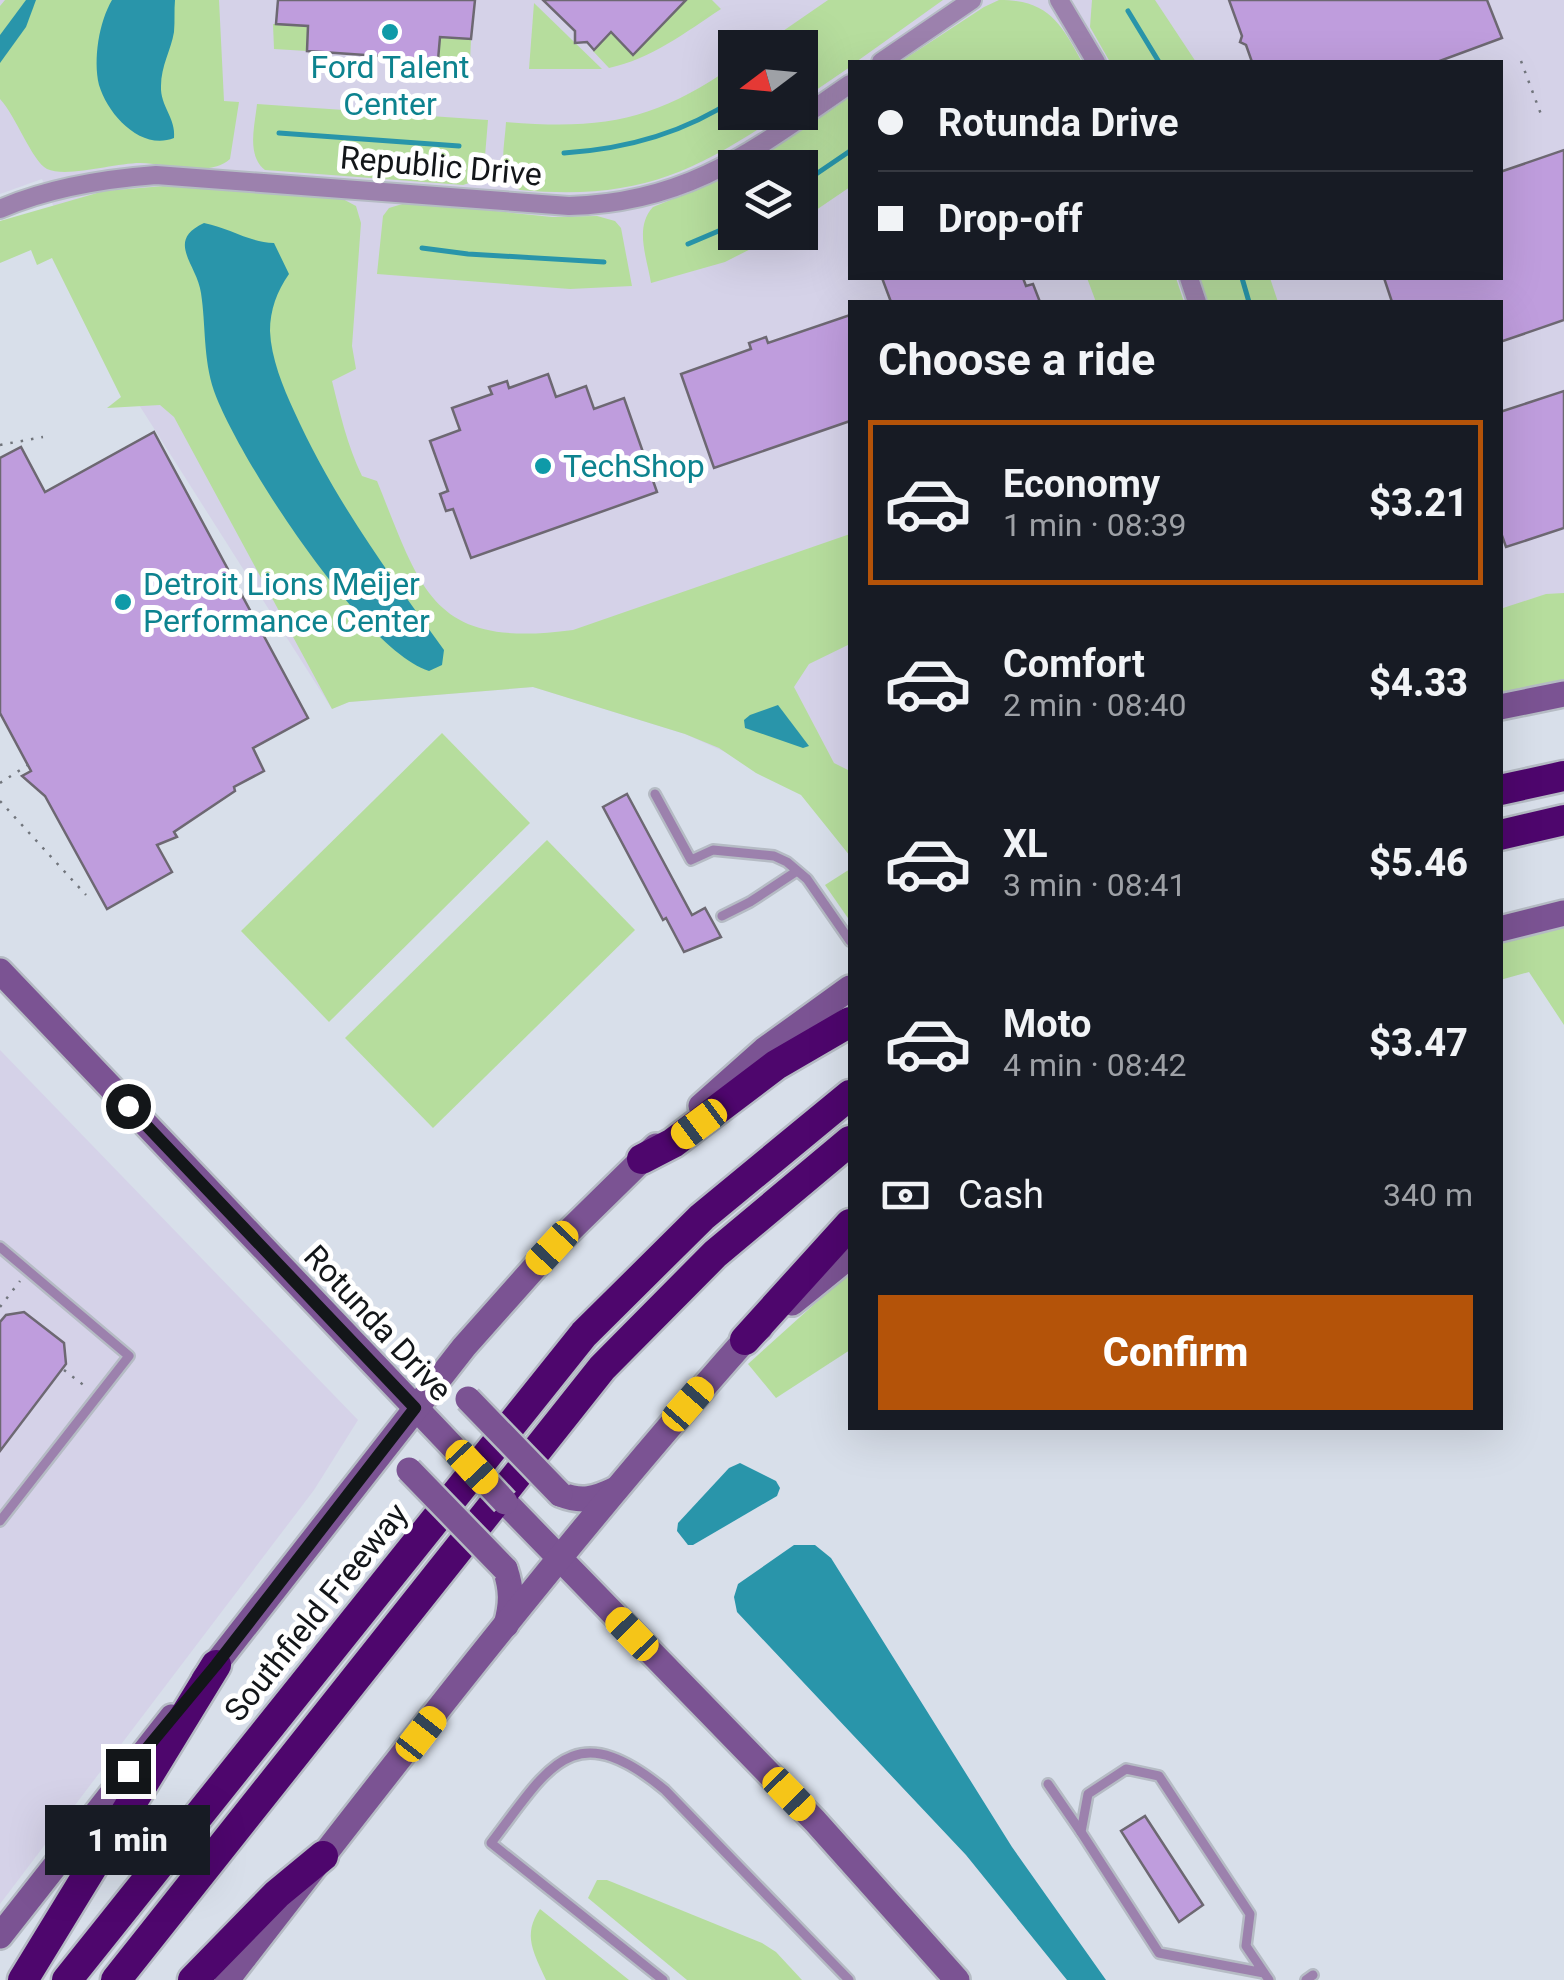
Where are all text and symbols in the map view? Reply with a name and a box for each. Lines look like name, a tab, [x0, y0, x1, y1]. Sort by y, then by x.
marker: Ford Talent Center	[379, 21, 401, 43]
north arrow	[718, 30, 818, 130]
map controls	[718, 30, 818, 250]
place label: Ford Talent Center	[310, 48, 470, 123]
text: Rotunda Drive	[938, 101, 1179, 145]
street label: Republic Drive	[339, 138, 543, 194]
button: layers	[718, 150, 818, 250]
text: Drop-off	[938, 197, 1083, 241]
text: Choose a ride	[878, 333, 1155, 386]
place label: TechShop	[563, 447, 705, 485]
marker: TechShop	[532, 455, 554, 477]
icon: car	[883, 458, 973, 548]
text: Economy	[1003, 462, 1160, 506]
text: $3.21	[1369, 481, 1468, 525]
text: 1 min · 08:39	[1003, 506, 1186, 544]
place label: Detroit Lions Meijer Performance Center	[143, 565, 430, 640]
marker: Detroit Lions Meijer Performance Center	[112, 591, 134, 613]
icon: car	[883, 638, 973, 728]
text: Comfort	[1003, 642, 1145, 686]
text: $4.33	[1369, 661, 1468, 705]
text: 2 min · 08:40	[1003, 686, 1186, 724]
icon: car	[883, 818, 973, 908]
text: XL	[1003, 822, 1048, 866]
text: $5.46	[1369, 841, 1468, 885]
text: 3 min · 08:41	[1003, 866, 1186, 904]
icon: car	[883, 998, 973, 1088]
text: Moto	[1003, 1002, 1092, 1046]
text: $3.47	[1369, 1021, 1468, 1065]
text: 4 min · 08:42	[1003, 1046, 1186, 1084]
route start	[106, 1084, 151, 1129]
car	[666, 1094, 732, 1154]
icon: cash	[878, 1168, 933, 1223]
text: Cash	[958, 1173, 1044, 1217]
text: 340 m	[1383, 1176, 1473, 1214]
car	[521, 1216, 583, 1280]
street label: Rotunda Drive	[296, 1237, 460, 1409]
button: Confirm	[878, 1295, 1473, 1410]
car	[657, 1372, 719, 1436]
car	[441, 1435, 503, 1499]
street label: Southfield Freeway	[216, 1495, 416, 1729]
car	[600, 1602, 664, 1666]
car	[391, 1701, 451, 1767]
route end	[106, 1749, 151, 1794]
car	[757, 1762, 821, 1826]
callout: 1 min	[46, 1806, 210, 1876]
text: 1 min	[87, 1821, 168, 1859]

